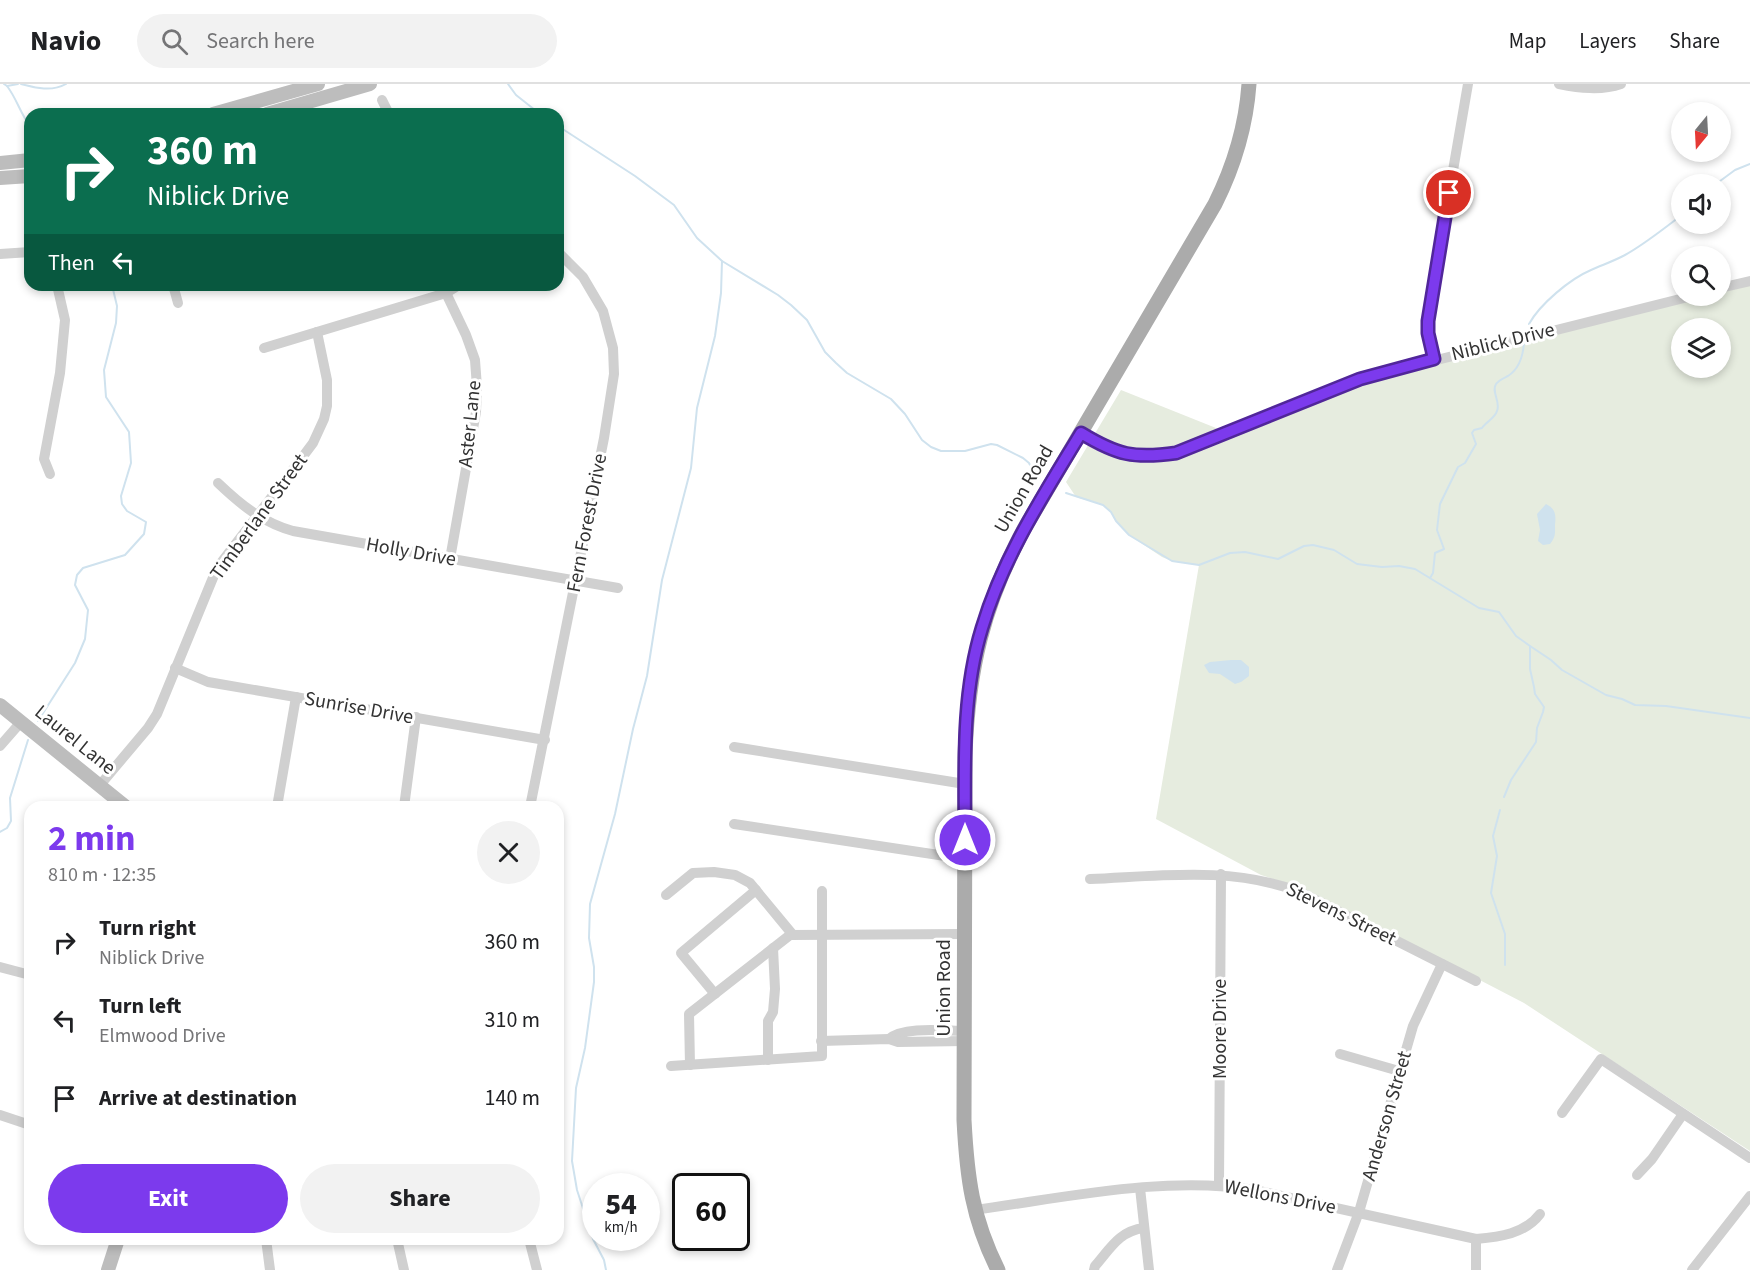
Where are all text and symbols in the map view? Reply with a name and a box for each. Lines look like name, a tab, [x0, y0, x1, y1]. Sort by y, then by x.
search box	[137, 14, 557, 68]
text: Navio	[30, 21, 101, 61]
icon: search	[158, 25, 191, 58]
text: Search here	[206, 25, 315, 57]
text: Map	[1509, 26, 1546, 56]
text: Layers	[1579, 26, 1636, 56]
text: Share	[1669, 26, 1720, 56]
north arrow	[1671, 102, 1731, 162]
map controls	[1671, 102, 1731, 378]
text: 360 m	[147, 121, 258, 181]
icon: right	[48, 132, 126, 210]
pin	[1423, 167, 1474, 218]
button: sound	[1671, 174, 1731, 234]
icon: arrive	[1432, 176, 1465, 209]
text: Niblick Drive	[147, 177, 289, 216]
icon: left	[107, 246, 140, 279]
button: search	[1671, 246, 1731, 306]
text: Then	[48, 247, 95, 279]
street label: Niblick Drive	[1449, 316, 1558, 368]
button: layers	[1671, 318, 1731, 378]
street label: Aster Lane	[452, 379, 488, 469]
street label: Union Road	[988, 440, 1060, 538]
street label: Timberlane Street	[204, 448, 315, 586]
street label: Fern Forest Drive	[560, 451, 614, 595]
street label: Holly Drive	[364, 530, 458, 574]
street label: Sunrise Drive	[302, 685, 416, 731]
street label: Laurel Lane	[28, 699, 122, 781]
position arrow	[933, 808, 997, 872]
text: 2 min	[48, 813, 136, 864]
button: close	[477, 821, 540, 884]
text: 810 m · 12:35	[48, 861, 156, 889]
street label: Stevens Street	[1281, 875, 1401, 953]
text: Turn right	[99, 912, 196, 944]
icon: right	[48, 926, 81, 959]
text: 360 m	[485, 926, 540, 958]
street label: Union Road	[930, 939, 958, 1037]
text: Niblick Drive	[99, 944, 204, 972]
street label: Moore Drive	[1206, 979, 1234, 1079]
text: Turn left	[99, 990, 181, 1022]
icon: left	[48, 1004, 81, 1037]
text: 310 m	[485, 1004, 540, 1036]
text: Elmwood Drive	[99, 1022, 226, 1050]
street label: Anderson Street	[1355, 1048, 1419, 1184]
icon: arrive	[48, 1082, 81, 1115]
text: Arrive at destination	[99, 1082, 297, 1114]
text: 140 m	[485, 1082, 540, 1114]
button: Exit	[48, 1164, 288, 1233]
button: Share	[300, 1164, 540, 1233]
street label: Wellons Drive	[1222, 1172, 1338, 1222]
speed limit sign: 60	[672, 1173, 750, 1251]
text: 54	[605, 1183, 637, 1226]
text: km/h	[604, 1217, 638, 1238]

